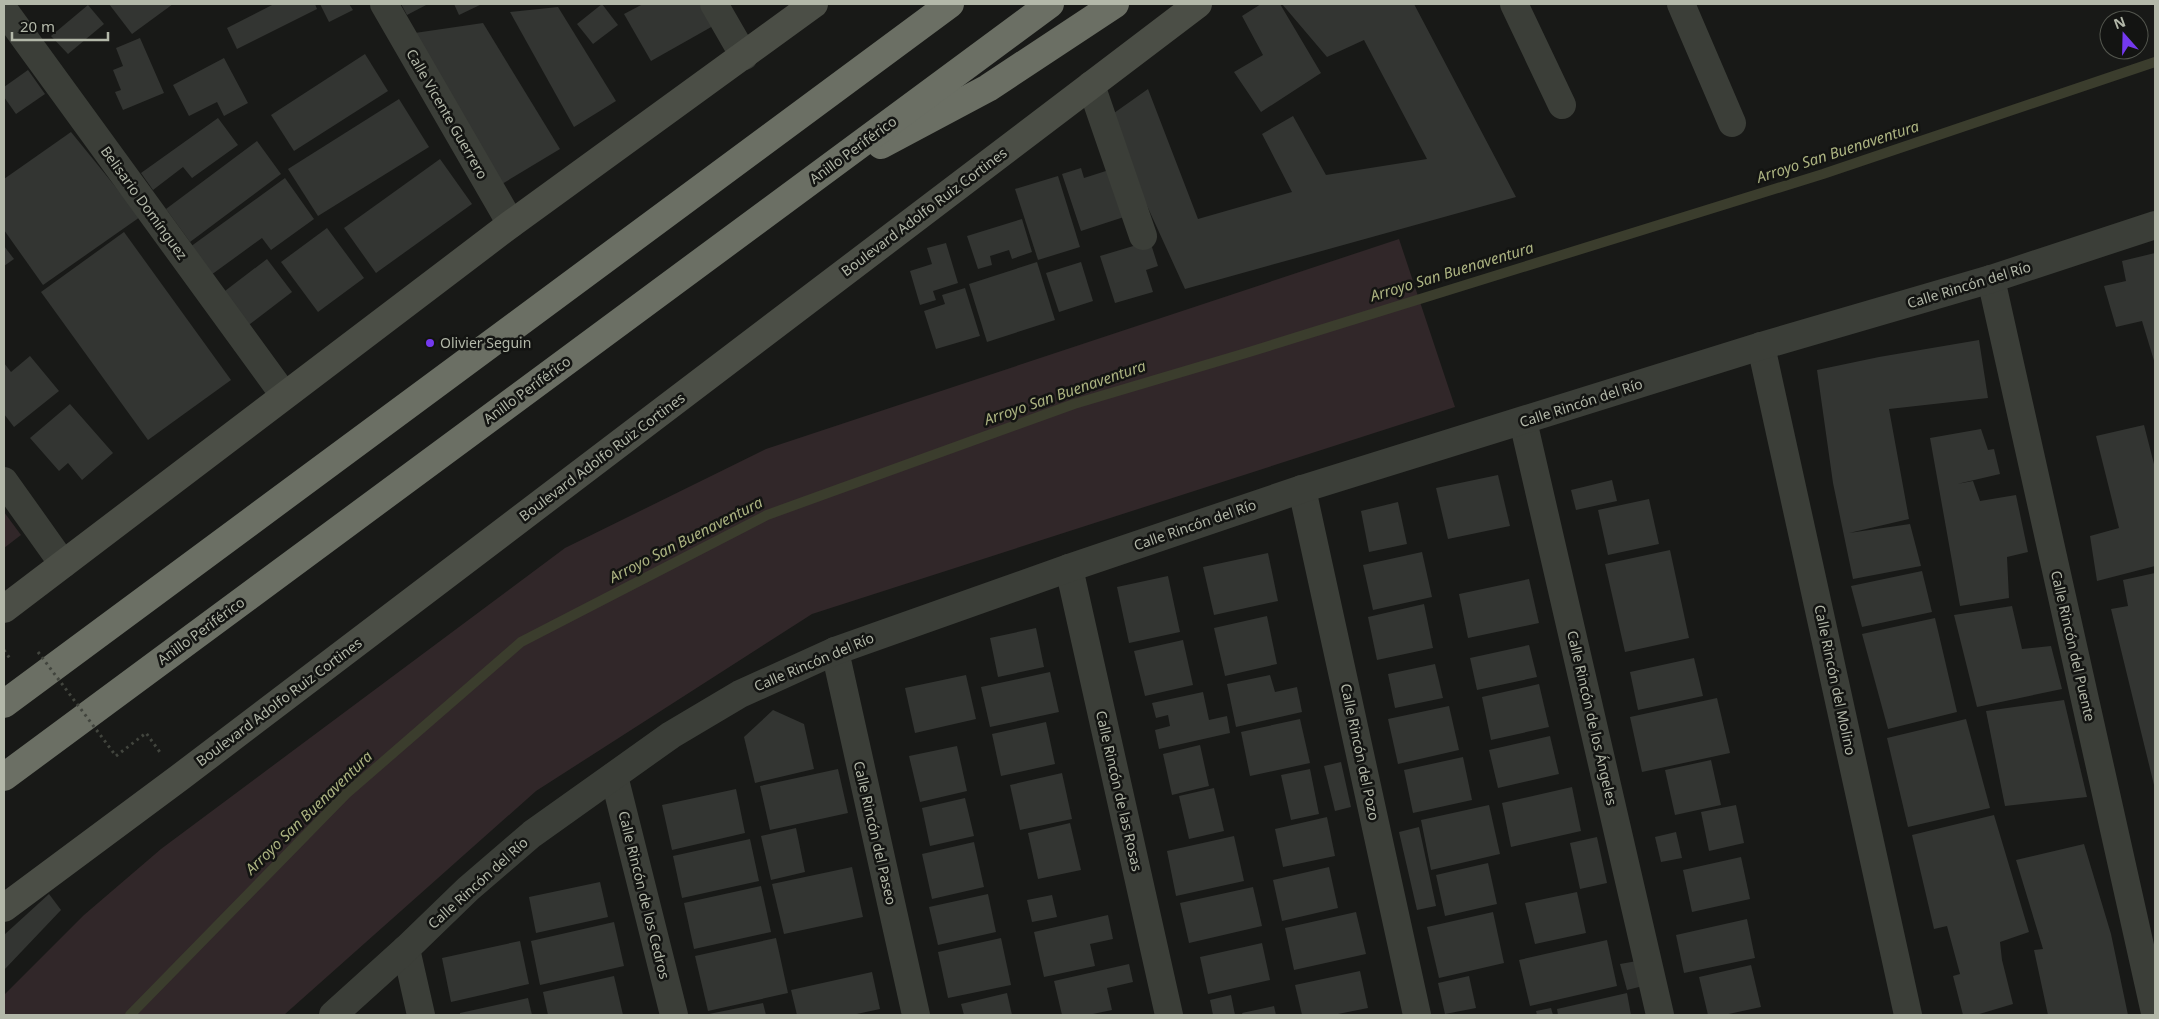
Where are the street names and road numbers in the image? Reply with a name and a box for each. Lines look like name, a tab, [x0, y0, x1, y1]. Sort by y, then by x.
street label: Calle Vicente Guerrero	[402, 45, 492, 182]
street label: Anillo Periférico	[805, 111, 900, 188]
street label: Belisario Domínguez	[97, 142, 192, 264]
street label: Boulevard Adolfo Ruiz Cortines	[837, 143, 1011, 280]
street label: Calle Rincón del Río	[1905, 257, 2033, 312]
street label: Anillo Periférico	[479, 351, 574, 428]
street label: Calle Rincón del Río	[1517, 374, 1645, 431]
street label: Boulevard Adolfo Ruiz Cortines	[515, 388, 689, 525]
street label: Calle Rincón del Río	[1131, 495, 1259, 554]
street label: Calle Rincón del Puente	[2047, 569, 2100, 723]
street label: Anillo Periférico	[153, 592, 248, 669]
street label: Calle Rincón del Molino	[1810, 603, 1861, 757]
street label: Calle Rincón del Río	[751, 628, 877, 695]
street label: Calle Rincón de los Ángeles	[1563, 629, 1622, 807]
street label: Boulevard Adolfo Ruiz Cortines	[192, 633, 366, 770]
street label: Calle Rincón del Pozo	[1337, 682, 1384, 822]
street label: Calle Rincón de las Rosas	[1092, 709, 1147, 873]
street label: Calle Rincón del Paseo	[850, 759, 901, 907]
street label: Calle Rincón de los Cedros	[614, 809, 675, 981]
street label: Calle Rincón del Río	[424, 833, 532, 933]

